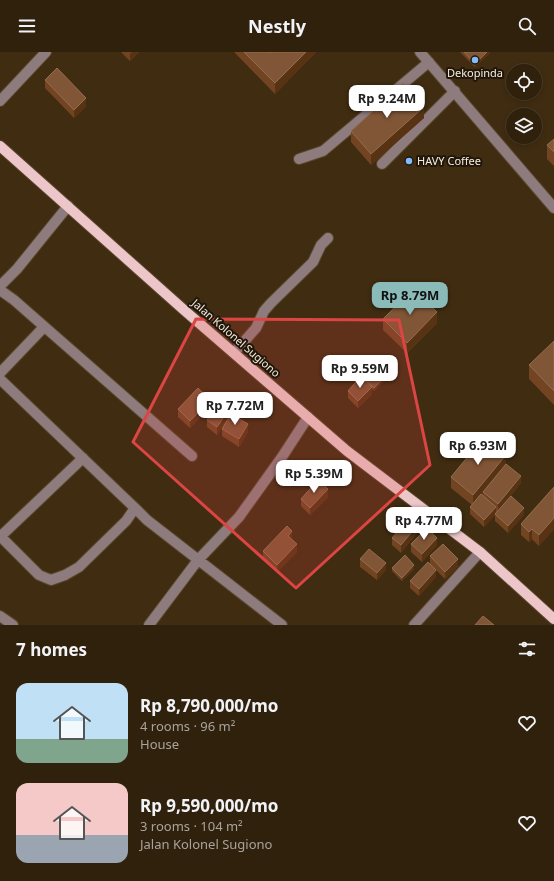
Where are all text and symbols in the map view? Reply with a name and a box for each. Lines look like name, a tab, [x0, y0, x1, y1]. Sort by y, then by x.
text: Nestly	[248, 14, 306, 38]
icon: menu	[16, 15, 38, 37]
icon: search	[516, 15, 538, 37]
marker: Dekopinda	[470, 55, 480, 65]
map controls	[506, 64, 542, 144]
button: locate	[506, 64, 542, 100]
place label: Dekopinda	[447, 65, 503, 80]
pin: Rp 9.24M	[346, 85, 428, 119]
text: Rp 9.24M	[358, 89, 416, 107]
button: layers	[506, 108, 542, 144]
place label: HAVY Coffee	[417, 153, 481, 168]
marker: HAVY Coffee	[404, 156, 414, 166]
pin: Rp 8.79M	[369, 282, 451, 316]
text: Rp 8.79M	[381, 286, 439, 304]
street label: Jalan Kolonel Sugiono	[188, 295, 284, 380]
pin: Rp 9.59M	[319, 355, 401, 389]
text: Rp 9.59M	[331, 359, 389, 377]
pin: Rp 7.72M	[194, 392, 276, 426]
text: Rp 7.72M	[206, 396, 264, 414]
pin: Rp 6.93M	[437, 432, 519, 466]
text: Rp 6.93M	[449, 436, 507, 454]
pin: Rp 5.39M	[273, 460, 355, 494]
text: Rp 5.39M	[285, 464, 343, 482]
pin: Rp 4.77M	[383, 507, 465, 541]
text: Rp 4.77M	[395, 511, 453, 529]
text: 7 homes	[16, 638, 87, 661]
icon: filters	[516, 638, 538, 660]
text: Rp 8,790,000/mo	[140, 694, 278, 717]
icon: home	[48, 699, 96, 747]
icon: heart	[516, 712, 538, 734]
text: 4 rooms · 96 m²	[140, 717, 235, 735]
text: House	[140, 735, 179, 753]
text: Rp 9,590,000/mo	[140, 794, 278, 817]
icon: home	[48, 799, 96, 847]
icon: heart	[516, 812, 538, 834]
text: 3 rooms · 104 m²	[140, 817, 243, 835]
text: Jalan Kolonel Sugiono	[140, 835, 272, 853]

